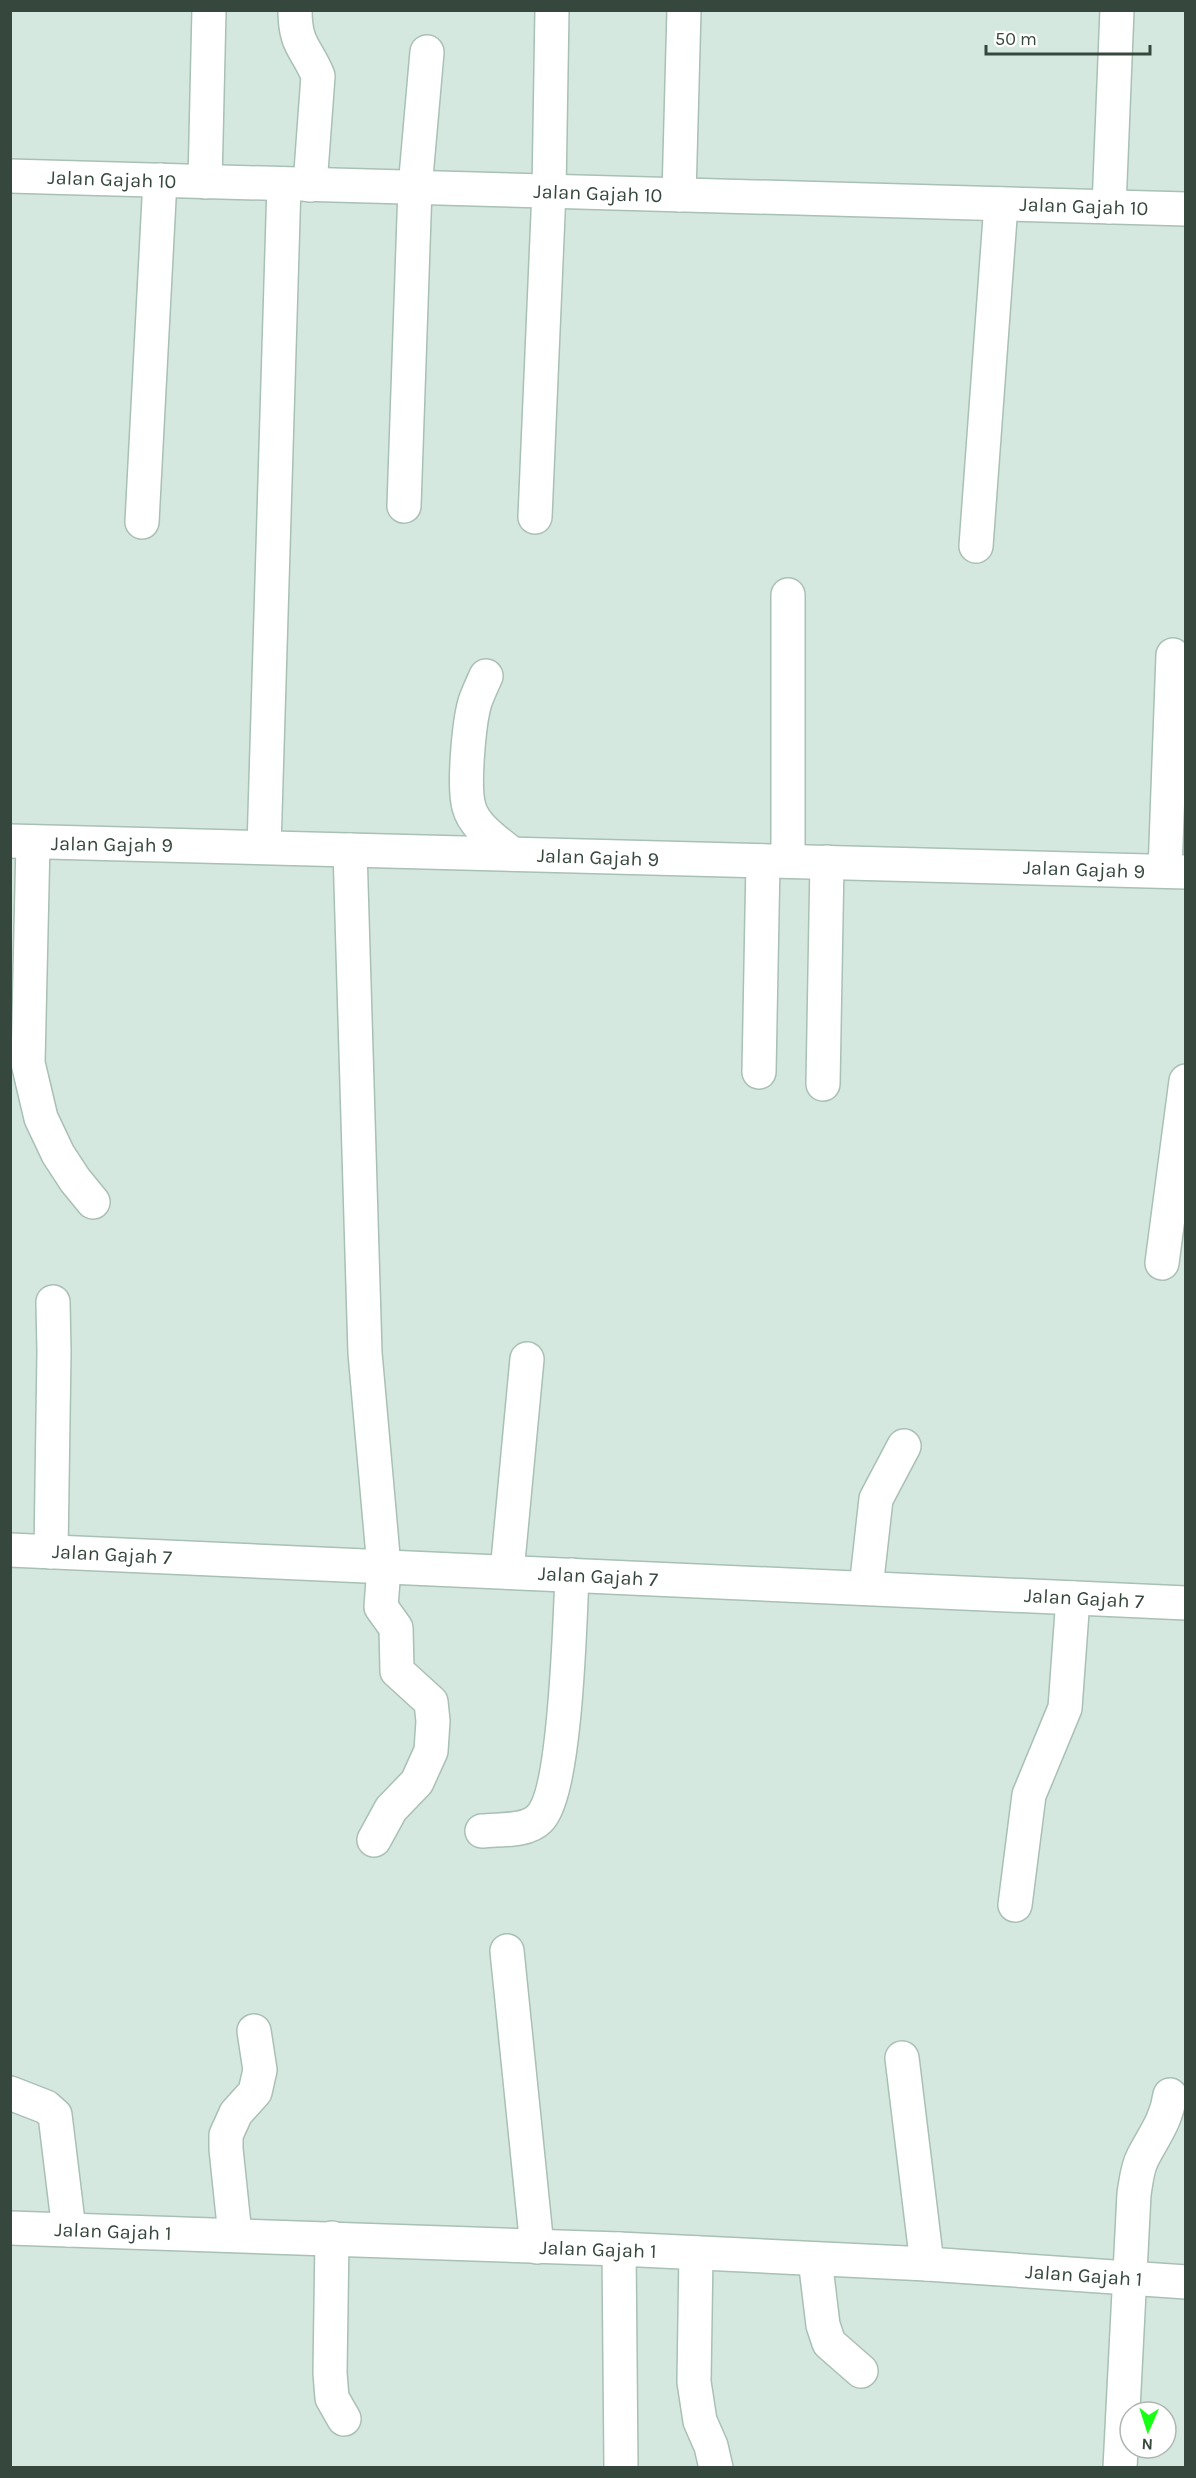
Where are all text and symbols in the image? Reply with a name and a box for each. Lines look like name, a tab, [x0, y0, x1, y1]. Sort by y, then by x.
scale bar	[986, 18, 1150, 56]
text: 50 m	[995, 28, 1037, 50]
street label: Jalan Gajah 10	[47, 166, 177, 193]
street label: Jalan Gajah 10	[533, 180, 663, 207]
street label: Jalan Gajah 10	[1019, 193, 1149, 220]
street label: Jalan Gajah 9	[51, 832, 173, 857]
street label: Jalan Gajah 9	[537, 844, 659, 871]
street label: Jalan Gajah 9	[1023, 856, 1145, 883]
street label: Jalan Gajah 7	[52, 1540, 173, 1569]
street label: Jalan Gajah 7	[538, 1562, 659, 1591]
street label: Jalan Gajah 7	[1024, 1584, 1145, 1613]
street label: Jalan Gajah 1	[54, 2218, 172, 2245]
street label: Jalan Gajah 1	[539, 2236, 657, 2263]
street label: Jalan Gajah 1	[1025, 2260, 1143, 2291]
north arrow	[1118, 2400, 1178, 2460]
text: N	[1141, 2435, 1153, 2454]

